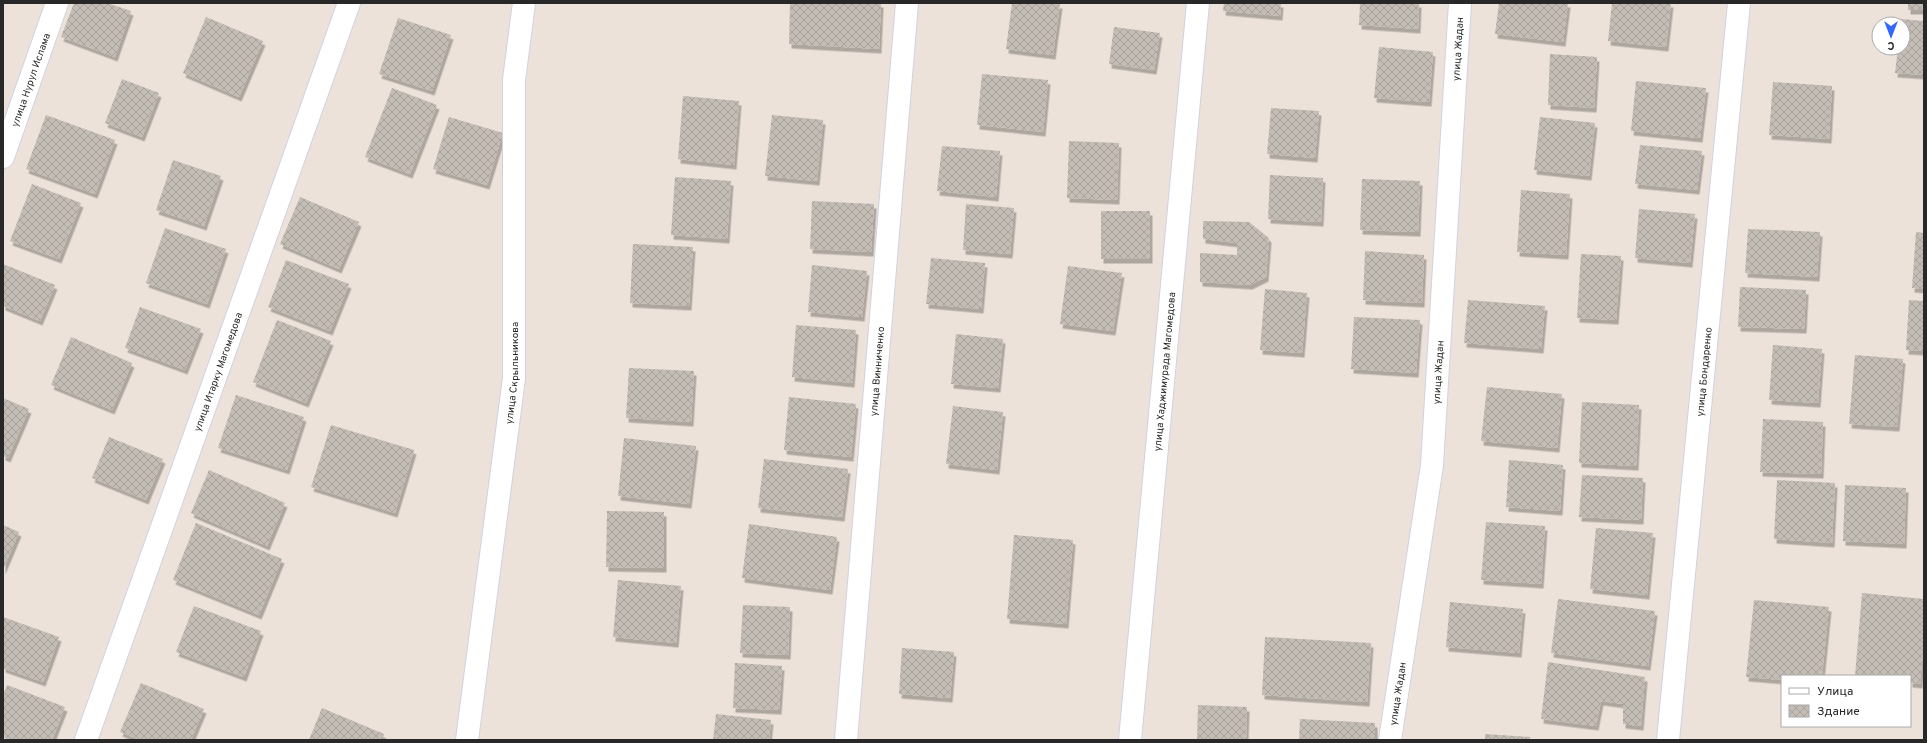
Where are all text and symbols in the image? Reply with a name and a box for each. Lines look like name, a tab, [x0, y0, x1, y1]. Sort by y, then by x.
north arrow	[1871, 16, 1911, 56]
street label: улица Жадан	[1450, 17, 1467, 81]
street label: улица Нурул Ислама	[9, 31, 54, 129]
text: С	[1887, 38, 1895, 52]
street label: улица Хаджимурада Магомедова	[1152, 292, 1179, 452]
street label: улица Итарку Магомедова	[192, 311, 246, 434]
street label: улица Скрыльникова	[503, 322, 522, 425]
street label: улица Винниченко	[868, 326, 888, 417]
street label: улица Бондаренко	[1694, 326, 1716, 417]
street label: улица Жадан	[1431, 340, 1448, 405]
street label: улица Жадан	[1387, 661, 1410, 726]
legend	[1781, 675, 1911, 727]
text: Улица	[1817, 684, 1853, 700]
text: Здание	[1817, 704, 1860, 720]

